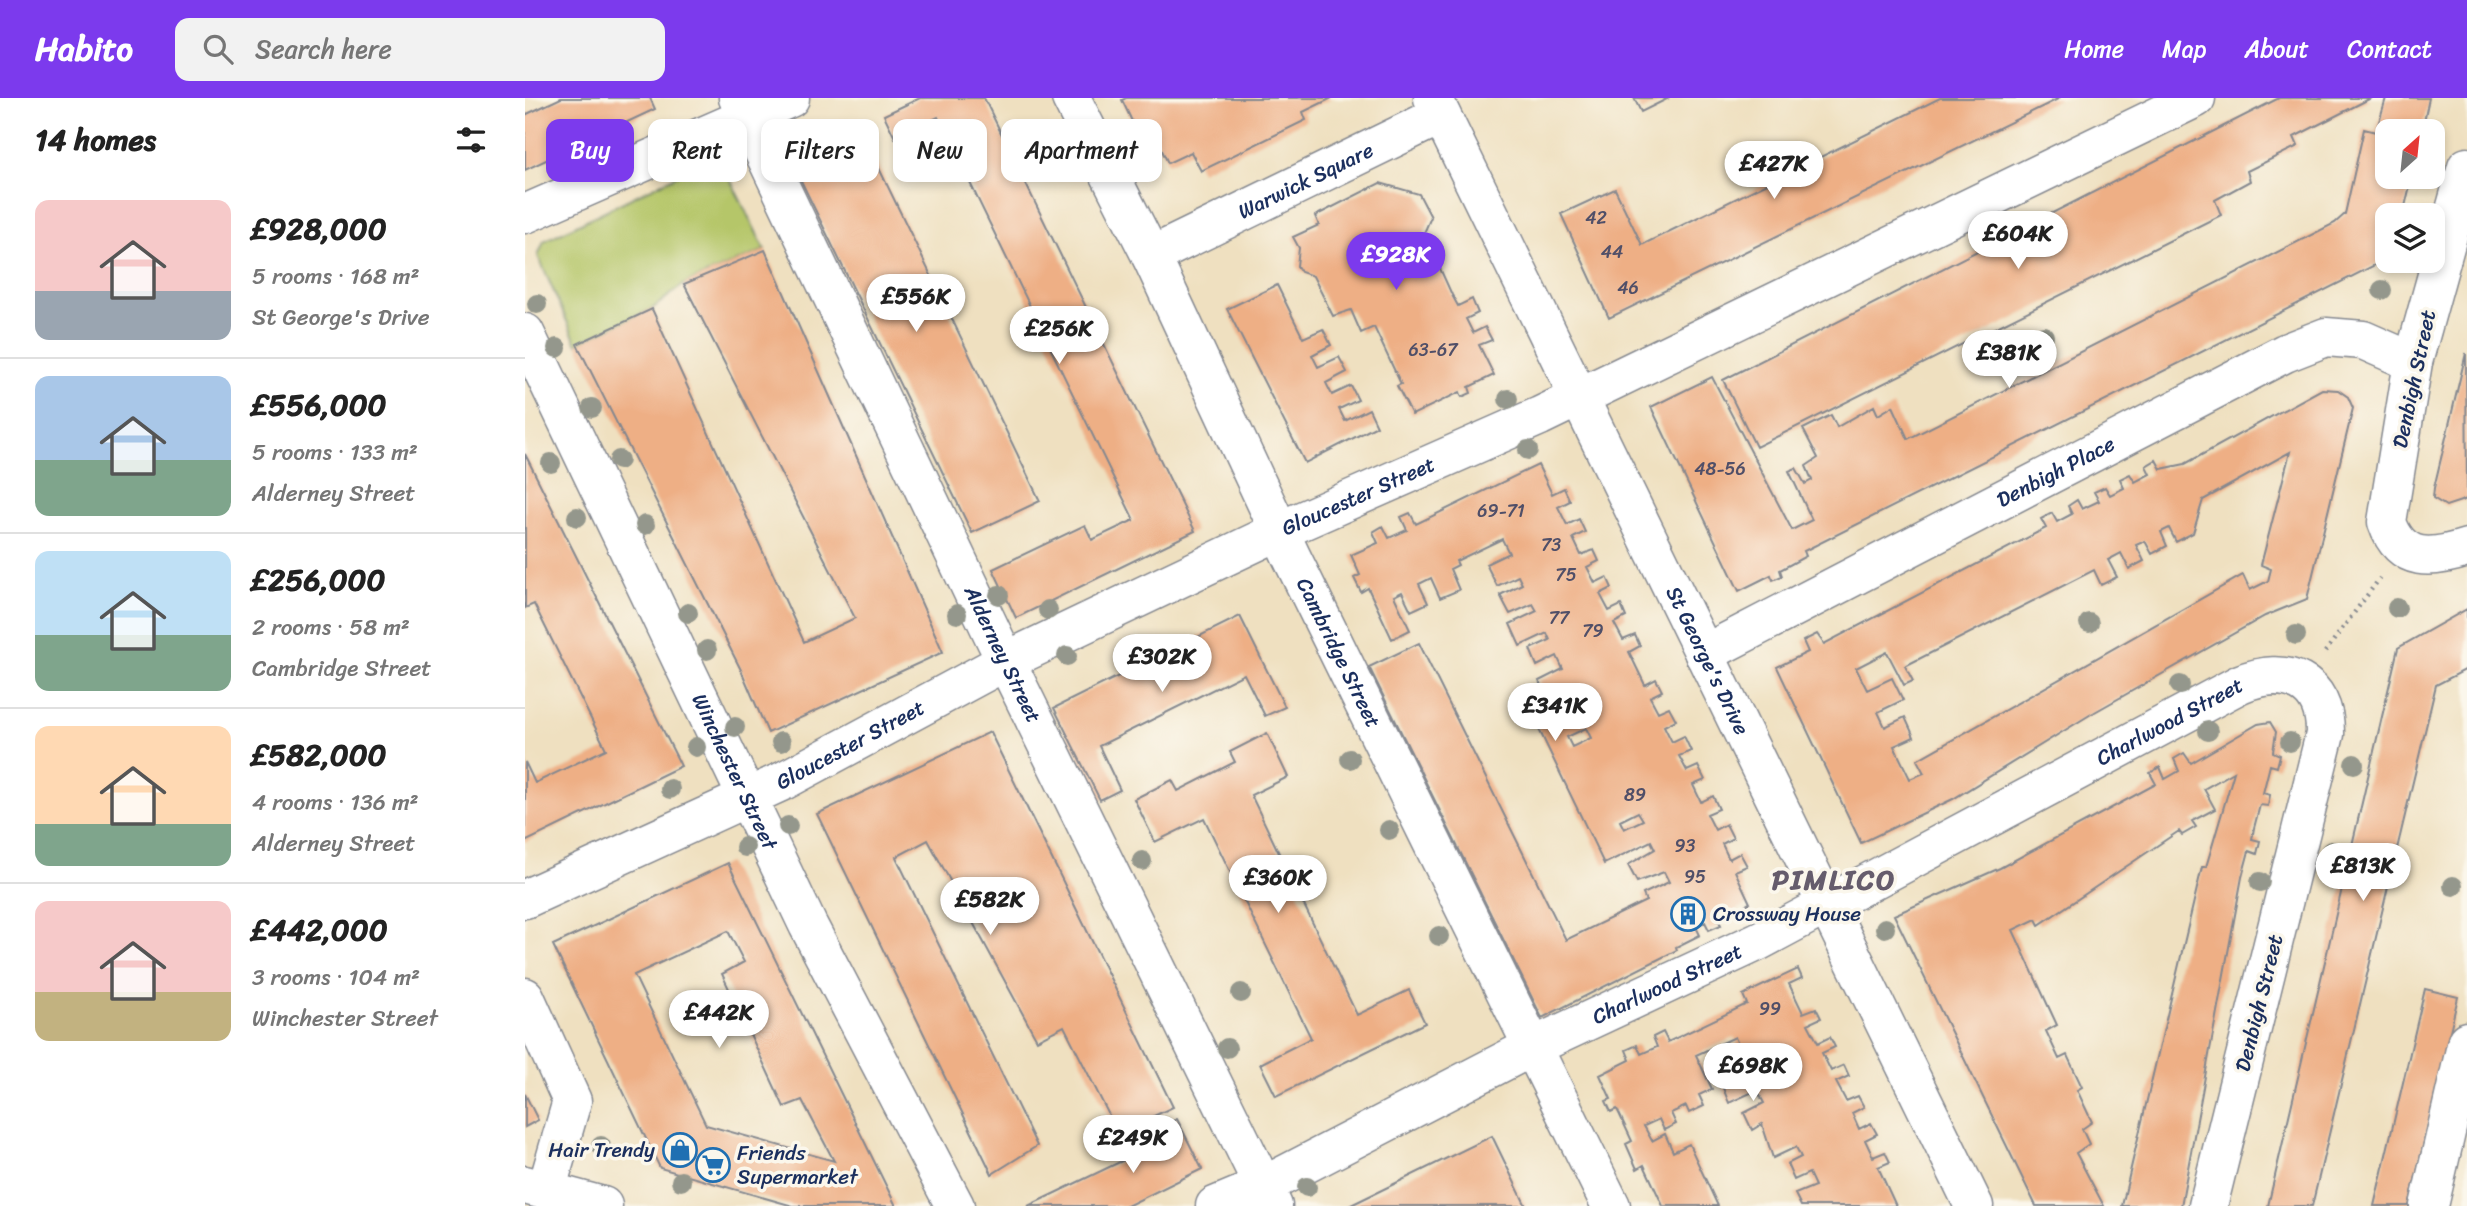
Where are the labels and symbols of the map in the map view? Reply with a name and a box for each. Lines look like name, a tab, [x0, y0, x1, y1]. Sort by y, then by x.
north arrow	[2375, 119, 2445, 189]
street label: Warwick Square	[1231, 131, 1380, 230]
pin: £427K	[1725, 141, 1823, 201]
house number: 42	[1585, 202, 1607, 234]
pin: £604K	[1969, 212, 2067, 271]
pin: £928K	[1347, 232, 1445, 292]
house number: 44	[1601, 236, 1623, 268]
house number: 46	[1617, 272, 1639, 304]
pin: £556K	[867, 274, 965, 334]
pin: £256K	[1010, 306, 1108, 366]
street label: Denbigh Street	[2381, 306, 2447, 452]
pin: £381K	[1960, 330, 2058, 390]
house number: 63-67	[1409, 334, 1459, 366]
street label: Denbigh Place	[1989, 425, 2122, 518]
street label: Gloucester Street	[1275, 445, 1441, 547]
house number: 48-56	[1694, 453, 1746, 485]
house number: 69-71	[1477, 495, 1525, 527]
house number: 73	[1541, 529, 1561, 561]
house number: 75	[1555, 559, 1577, 591]
street label: Cambridge Street	[1285, 571, 1392, 735]
street label: Alderney Street	[953, 578, 1052, 730]
street label: St George's Drive	[1655, 579, 1760, 742]
house number: 77	[1549, 602, 1571, 634]
house number: 79	[1582, 615, 1604, 647]
pin: £302K	[1113, 634, 1211, 694]
street label: Charlwood Street	[2089, 666, 2250, 777]
pin: £341K	[1506, 684, 1604, 743]
street label: Winchester Street	[681, 687, 789, 858]
street label: Gloucester Street	[769, 689, 932, 801]
house number: 89	[1624, 779, 1646, 811]
house number: 93	[1675, 830, 1696, 862]
pin: £813K	[2314, 844, 2412, 903]
district label: PIMLICO	[1772, 855, 1896, 904]
pin: £360K	[1229, 856, 1327, 915]
house number: 95	[1684, 861, 1706, 893]
pin: £582K	[941, 878, 1039, 937]
building icon: Crossway House	[1669, 895, 1707, 933]
place label: Crossway House	[1713, 895, 1861, 933]
street label: Denbigh Street	[2224, 930, 2294, 1076]
street label: Charlwood Street	[1586, 932, 1749, 1035]
pin: £442K	[670, 990, 768, 1050]
house number: 99	[1759, 993, 1781, 1025]
pin: £698K	[1704, 1044, 1802, 1103]
pin: £249K	[1084, 1116, 1182, 1175]
place label: Hair Trendy	[548, 1131, 655, 1169]
shop icon: Hair Trendy	[661, 1131, 699, 1169]
place label: Friends Supermarket	[737, 1134, 859, 1196]
supermarket icon: Friends Supermarket	[694, 1146, 732, 1184]

